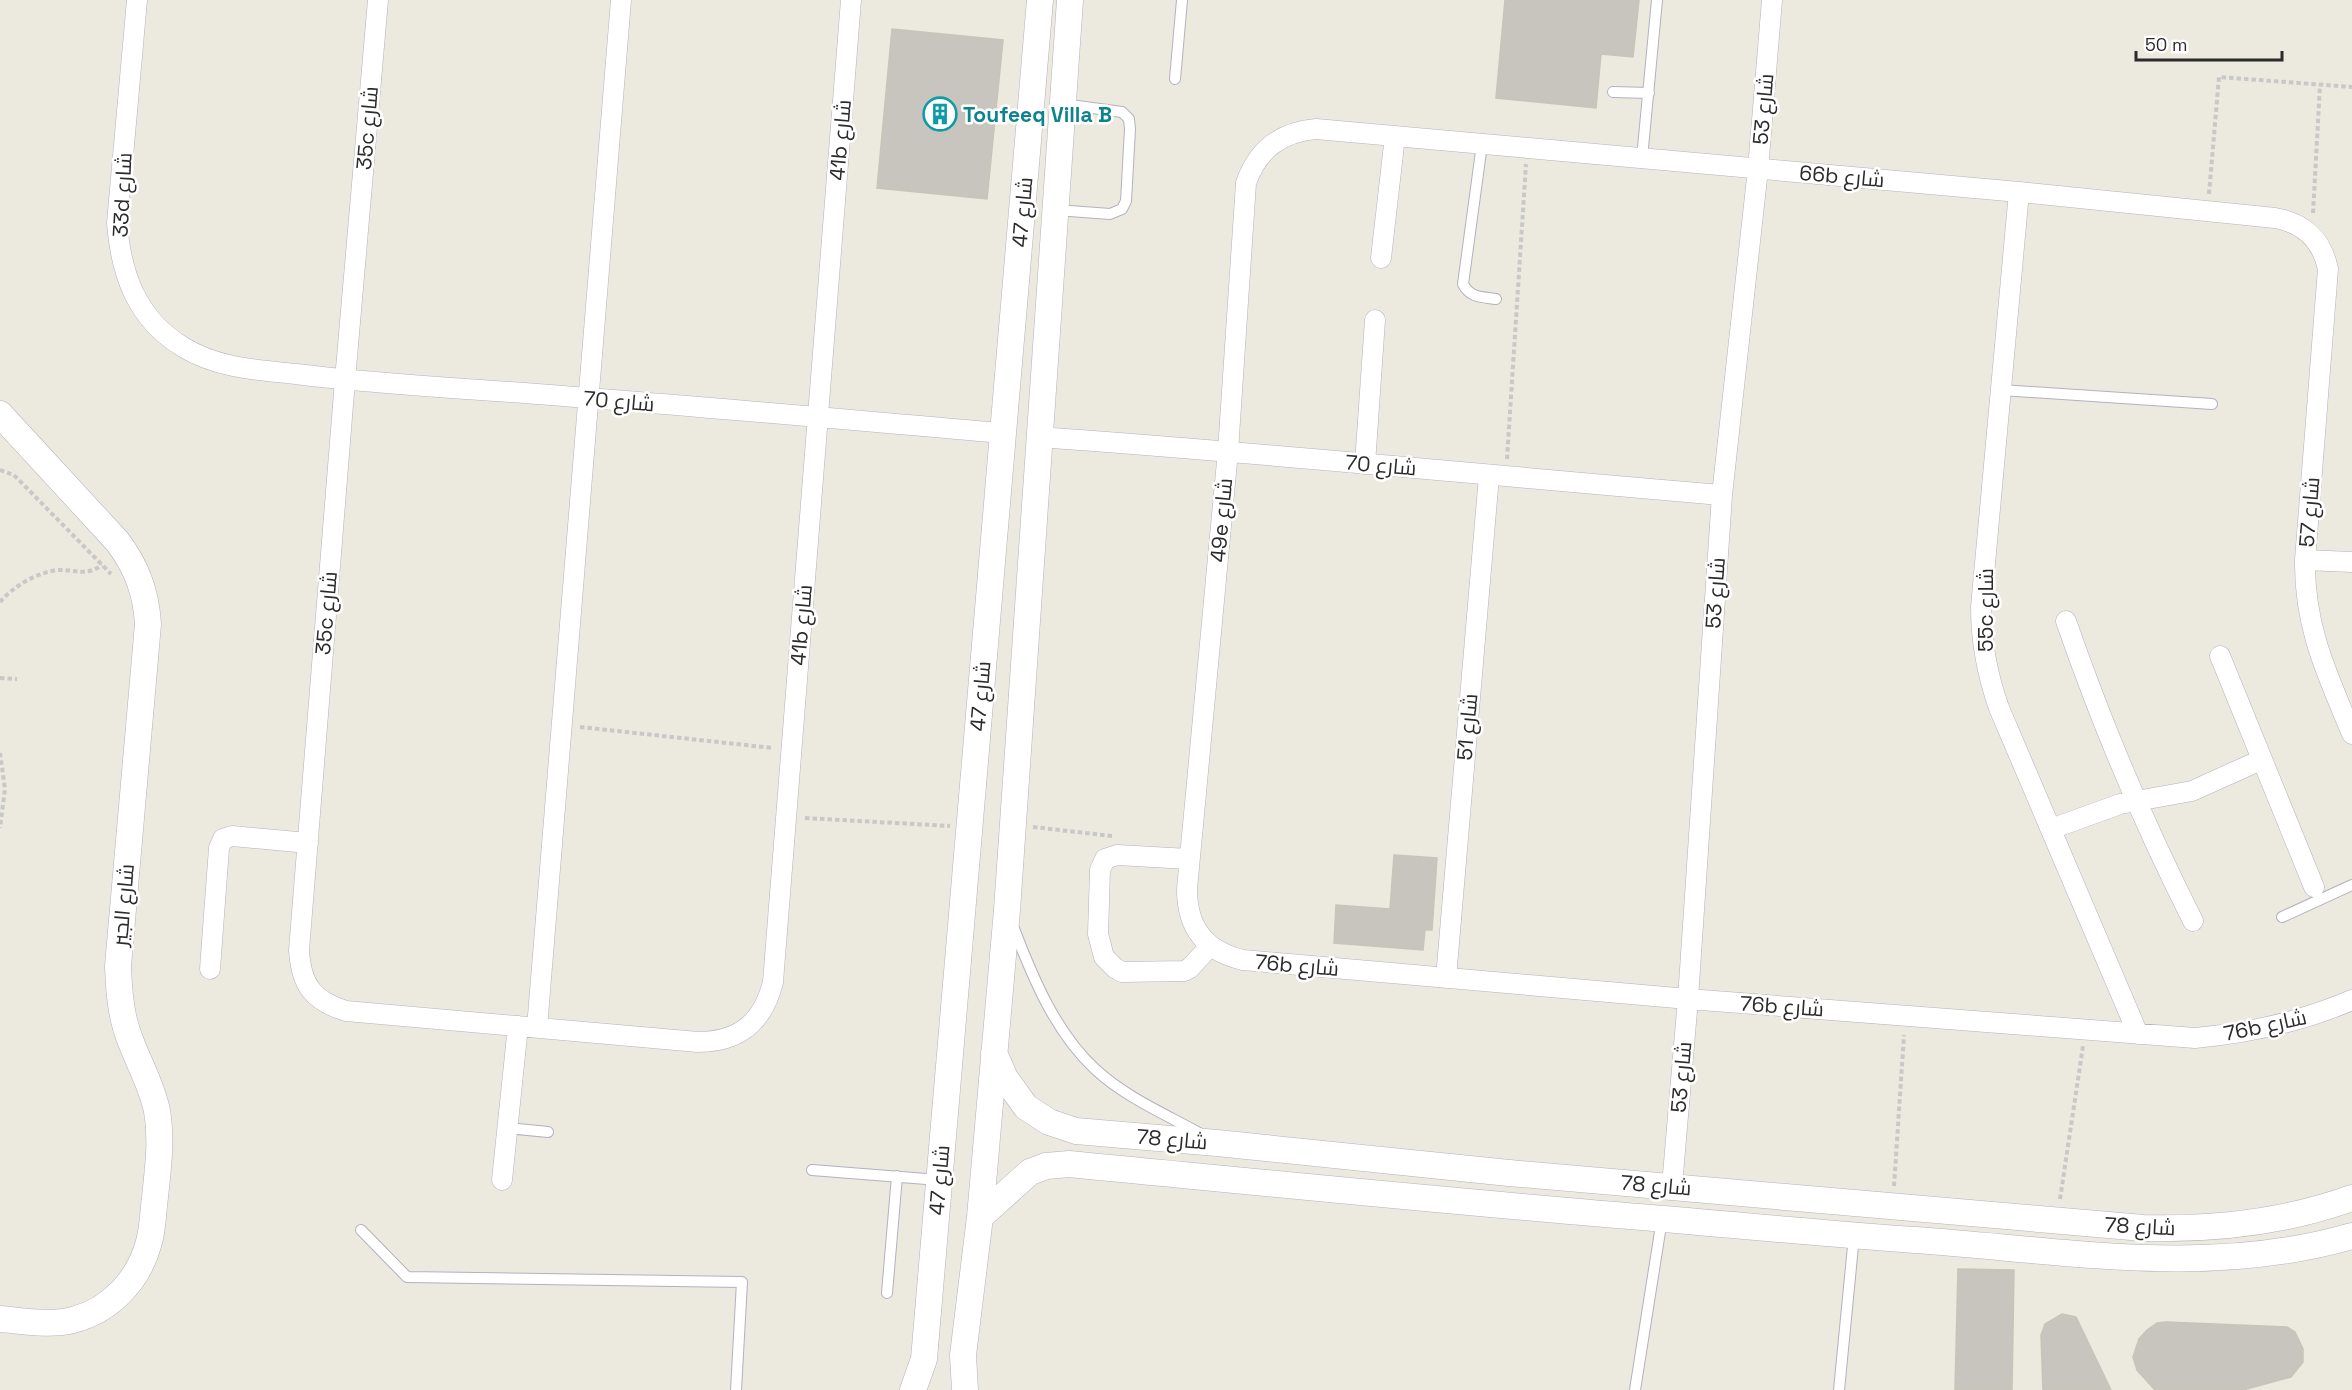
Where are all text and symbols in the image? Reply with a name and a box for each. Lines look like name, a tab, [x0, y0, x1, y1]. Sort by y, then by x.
scale bar	[2136, 24, 2282, 62]
text: 50 m	[2145, 33, 2187, 56]
street label: شارع 53	[1746, 72, 1781, 146]
street label: 35c شارع	[350, 85, 385, 171]
building icon: Toufeeq Villa B	[922, 96, 958, 132]
street label: 41b شارع	[823, 98, 858, 182]
place label: Toufeeq Villa B	[963, 101, 1112, 128]
street label: 33d شارع	[106, 152, 139, 238]
street label: 66b شارع	[1798, 159, 1886, 194]
street label: شارع 47	[1005, 176, 1040, 248]
street label: شارع 70	[582, 384, 656, 419]
street label: شارع 70	[1344, 448, 1418, 483]
street label: شارع 57	[2292, 476, 2327, 548]
street label: 49e شارع	[1204, 477, 1239, 563]
street label: شارع 53	[1699, 556, 1732, 630]
street label: 55c شارع	[1972, 568, 2000, 652]
street label: 35c شارع	[309, 570, 344, 656]
street label: 41b شارع	[784, 583, 819, 667]
street label: شارع 47	[963, 660, 998, 732]
street label: شارع 51	[1451, 692, 1484, 762]
street label: شارع الجير	[106, 863, 141, 948]
street label: 76b شارع	[1254, 948, 1340, 983]
street label: 76b شارع	[1739, 990, 1825, 1023]
street label: 76b شارع	[2221, 1003, 2309, 1048]
street label: شارع 53	[1664, 1040, 1699, 1114]
street label: شارع 78	[1135, 1122, 1209, 1157]
street label: شارع 47	[922, 1144, 957, 1216]
street label: شارع 78	[1619, 1168, 1693, 1203]
street label: شارع 78	[2104, 1211, 2176, 1242]

